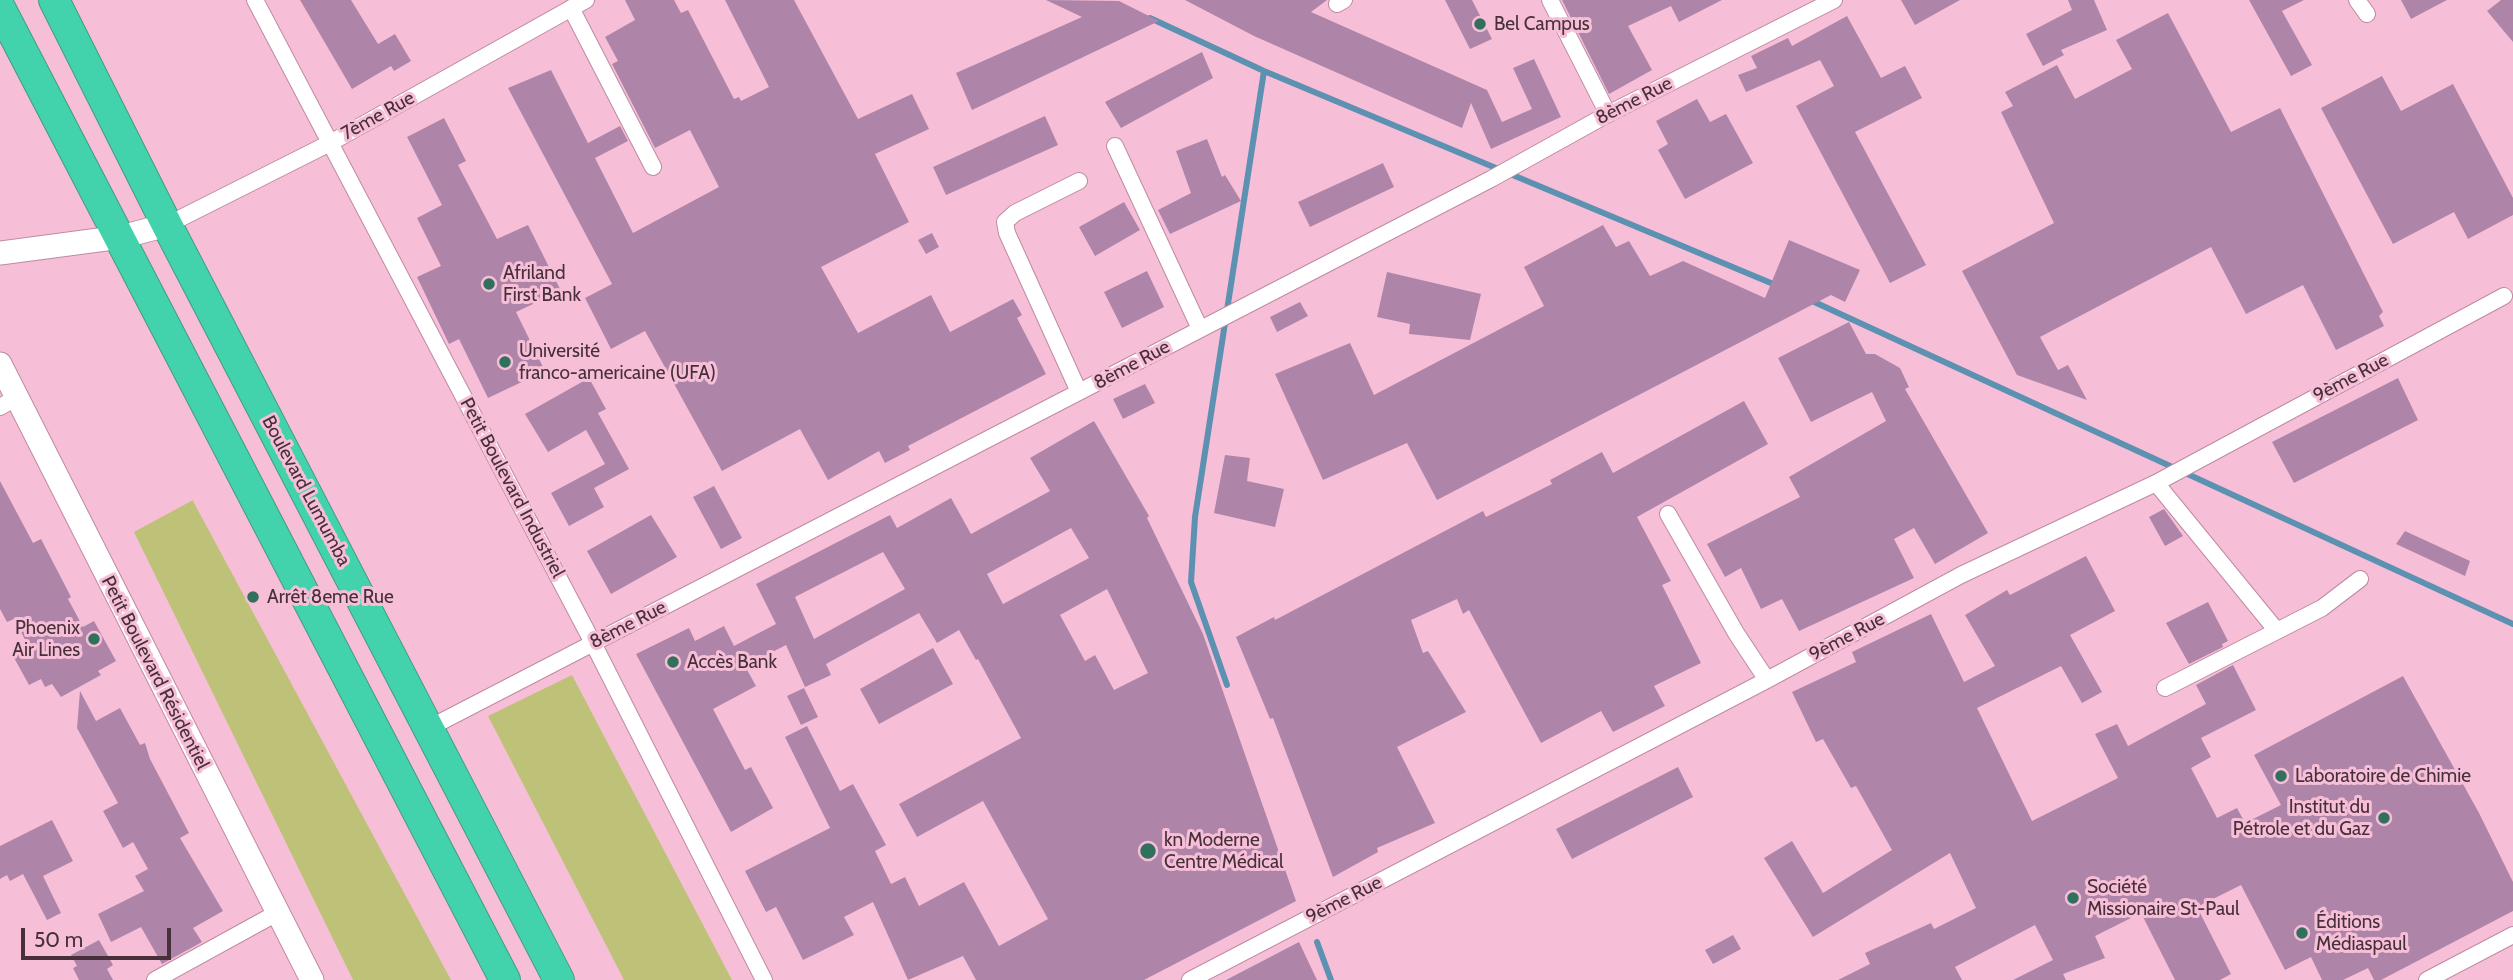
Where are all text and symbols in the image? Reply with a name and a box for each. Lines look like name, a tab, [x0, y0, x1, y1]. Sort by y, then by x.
place label: Bel Campus	[1494, 13, 1590, 35]
marker: Bel Campus	[1472, 16, 1488, 32]
street label: 8ème Rue	[1592, 72, 1676, 130]
street label: 7ème Rue	[337, 87, 419, 145]
place label: Afriland First Bank	[503, 262, 581, 306]
marker: Afriland First Bank	[481, 276, 497, 292]
street label: 8ème Rue	[1090, 335, 1174, 395]
place label: Université franco-americaine (UFA)	[519, 340, 716, 384]
street label: 9ème Rue	[2309, 349, 2393, 407]
marker: Université franco-americaine (UFA)	[497, 354, 513, 370]
street label: Petit Boulevard Industriel	[455, 394, 569, 582]
street label: Boulevard Lumumba	[257, 412, 355, 570]
street label: Petit Boulevard Résidentiel	[96, 572, 214, 774]
place label: Arrêt 8eme Rue	[267, 586, 394, 608]
marker: Arrêt 8eme Rue	[245, 589, 261, 605]
street label: 8ème Rue	[586, 596, 670, 654]
street label: 9ème Rue	[1805, 608, 1889, 666]
place label: Phoenix Air Lines	[12, 617, 80, 661]
marker: Phoenix Air Lines	[86, 631, 102, 647]
place label: Accès Bank	[687, 651, 777, 673]
marker: Accès Bank	[665, 654, 681, 670]
place label: Laboratoire de Chimie	[2295, 765, 2471, 787]
marker: Laboratoire de Chimie	[2273, 768, 2289, 784]
place label: Institut du Pétrole et du Gaz	[2233, 796, 2370, 840]
marker: Institut du Pétrole et du Gaz	[2376, 810, 2392, 826]
place label: kn Moderne Centre Médical	[1164, 829, 1284, 873]
marker: kn Moderne Centre Médical	[1138, 841, 1158, 861]
street label: 9ème Rue	[1302, 871, 1386, 929]
place label: Société Missionaire St-Paul	[2087, 876, 2239, 920]
marker: Société Missionaire St-Paul	[2065, 890, 2081, 906]
place label: Éditions Médiaspaul	[2316, 911, 2407, 955]
scale bar	[24, 914, 175, 958]
marker: Éditions Médiaspaul	[2294, 925, 2310, 941]
text: 50 m	[34, 927, 83, 952]

